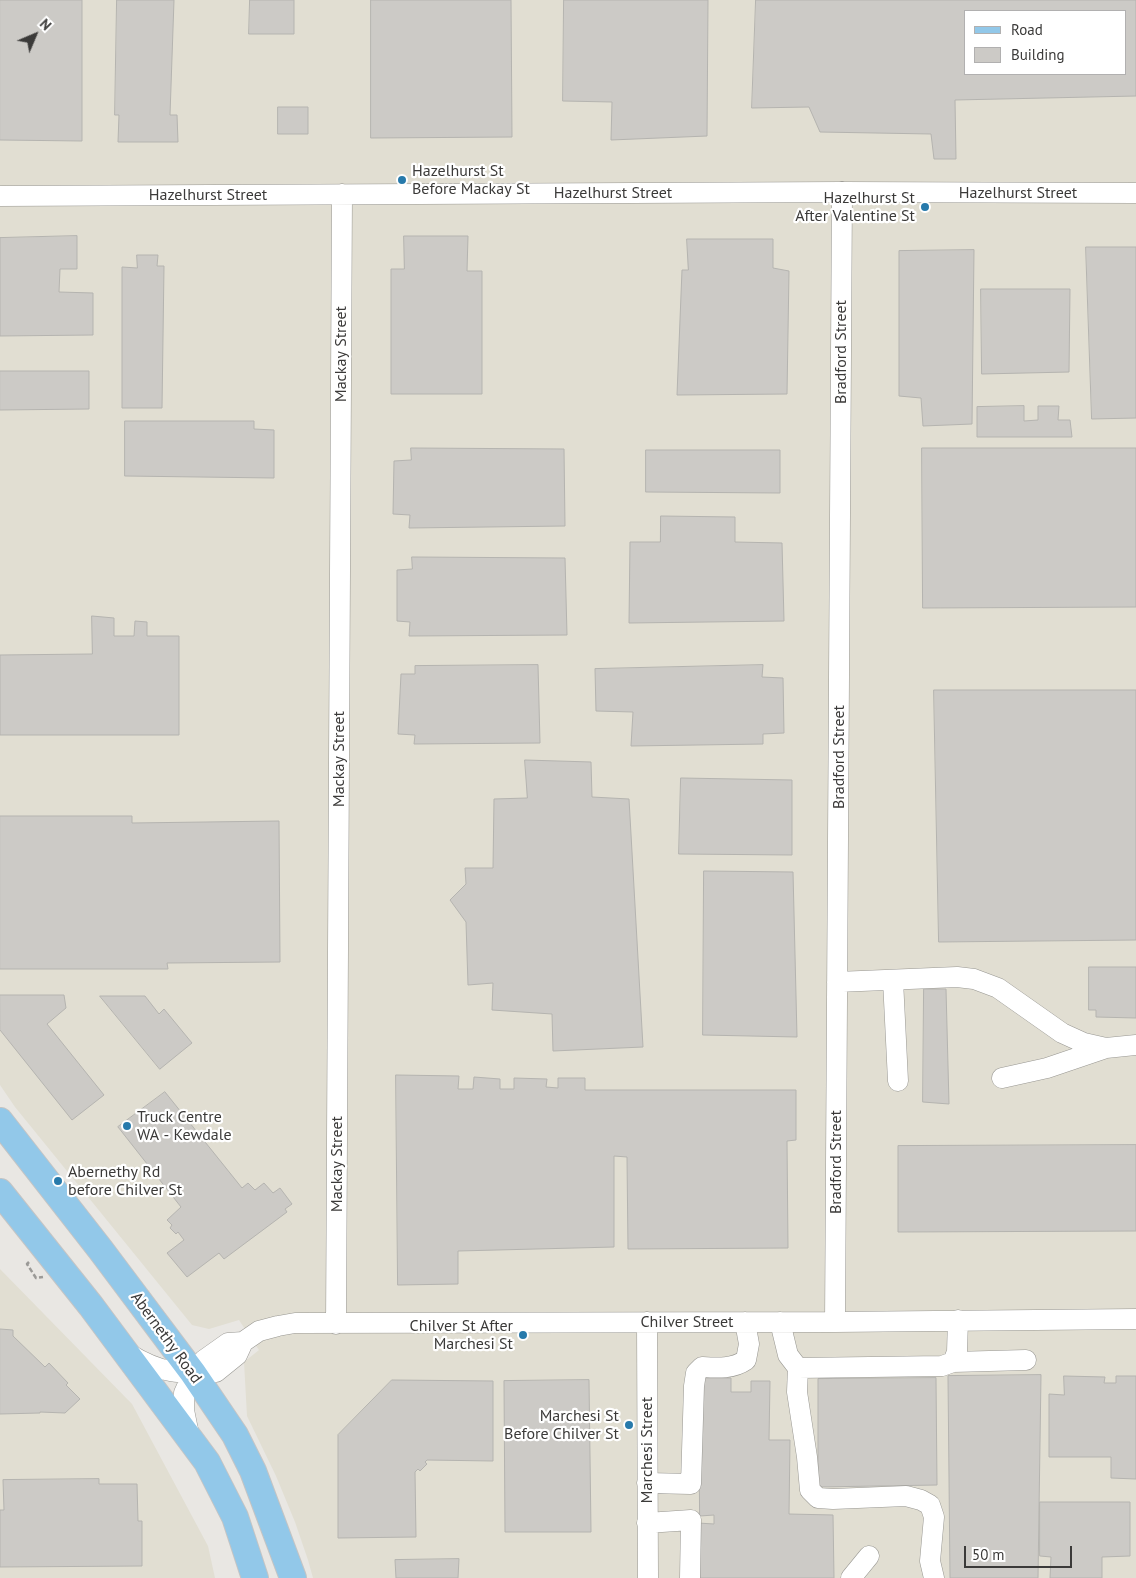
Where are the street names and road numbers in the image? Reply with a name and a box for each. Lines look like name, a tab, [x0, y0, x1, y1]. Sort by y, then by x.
street label: Hazelhurst Street	[554, 183, 672, 203]
street label: Hazelhurst Street	[959, 183, 1077, 203]
street label: Hazelhurst Street	[149, 185, 267, 205]
street label: Bradford Street	[831, 300, 851, 404]
street label: Mackay Street	[331, 306, 351, 402]
street label: Bradford Street	[829, 705, 849, 809]
street label: Mackay Street	[329, 711, 349, 807]
street label: Bradford Street	[826, 1110, 846, 1214]
street label: Mackay Street	[327, 1116, 347, 1212]
street label: Abernethy Road	[126, 1289, 206, 1387]
street label: Chilver Street	[640, 1312, 734, 1332]
street label: Marchesi Street	[637, 1397, 657, 1503]

